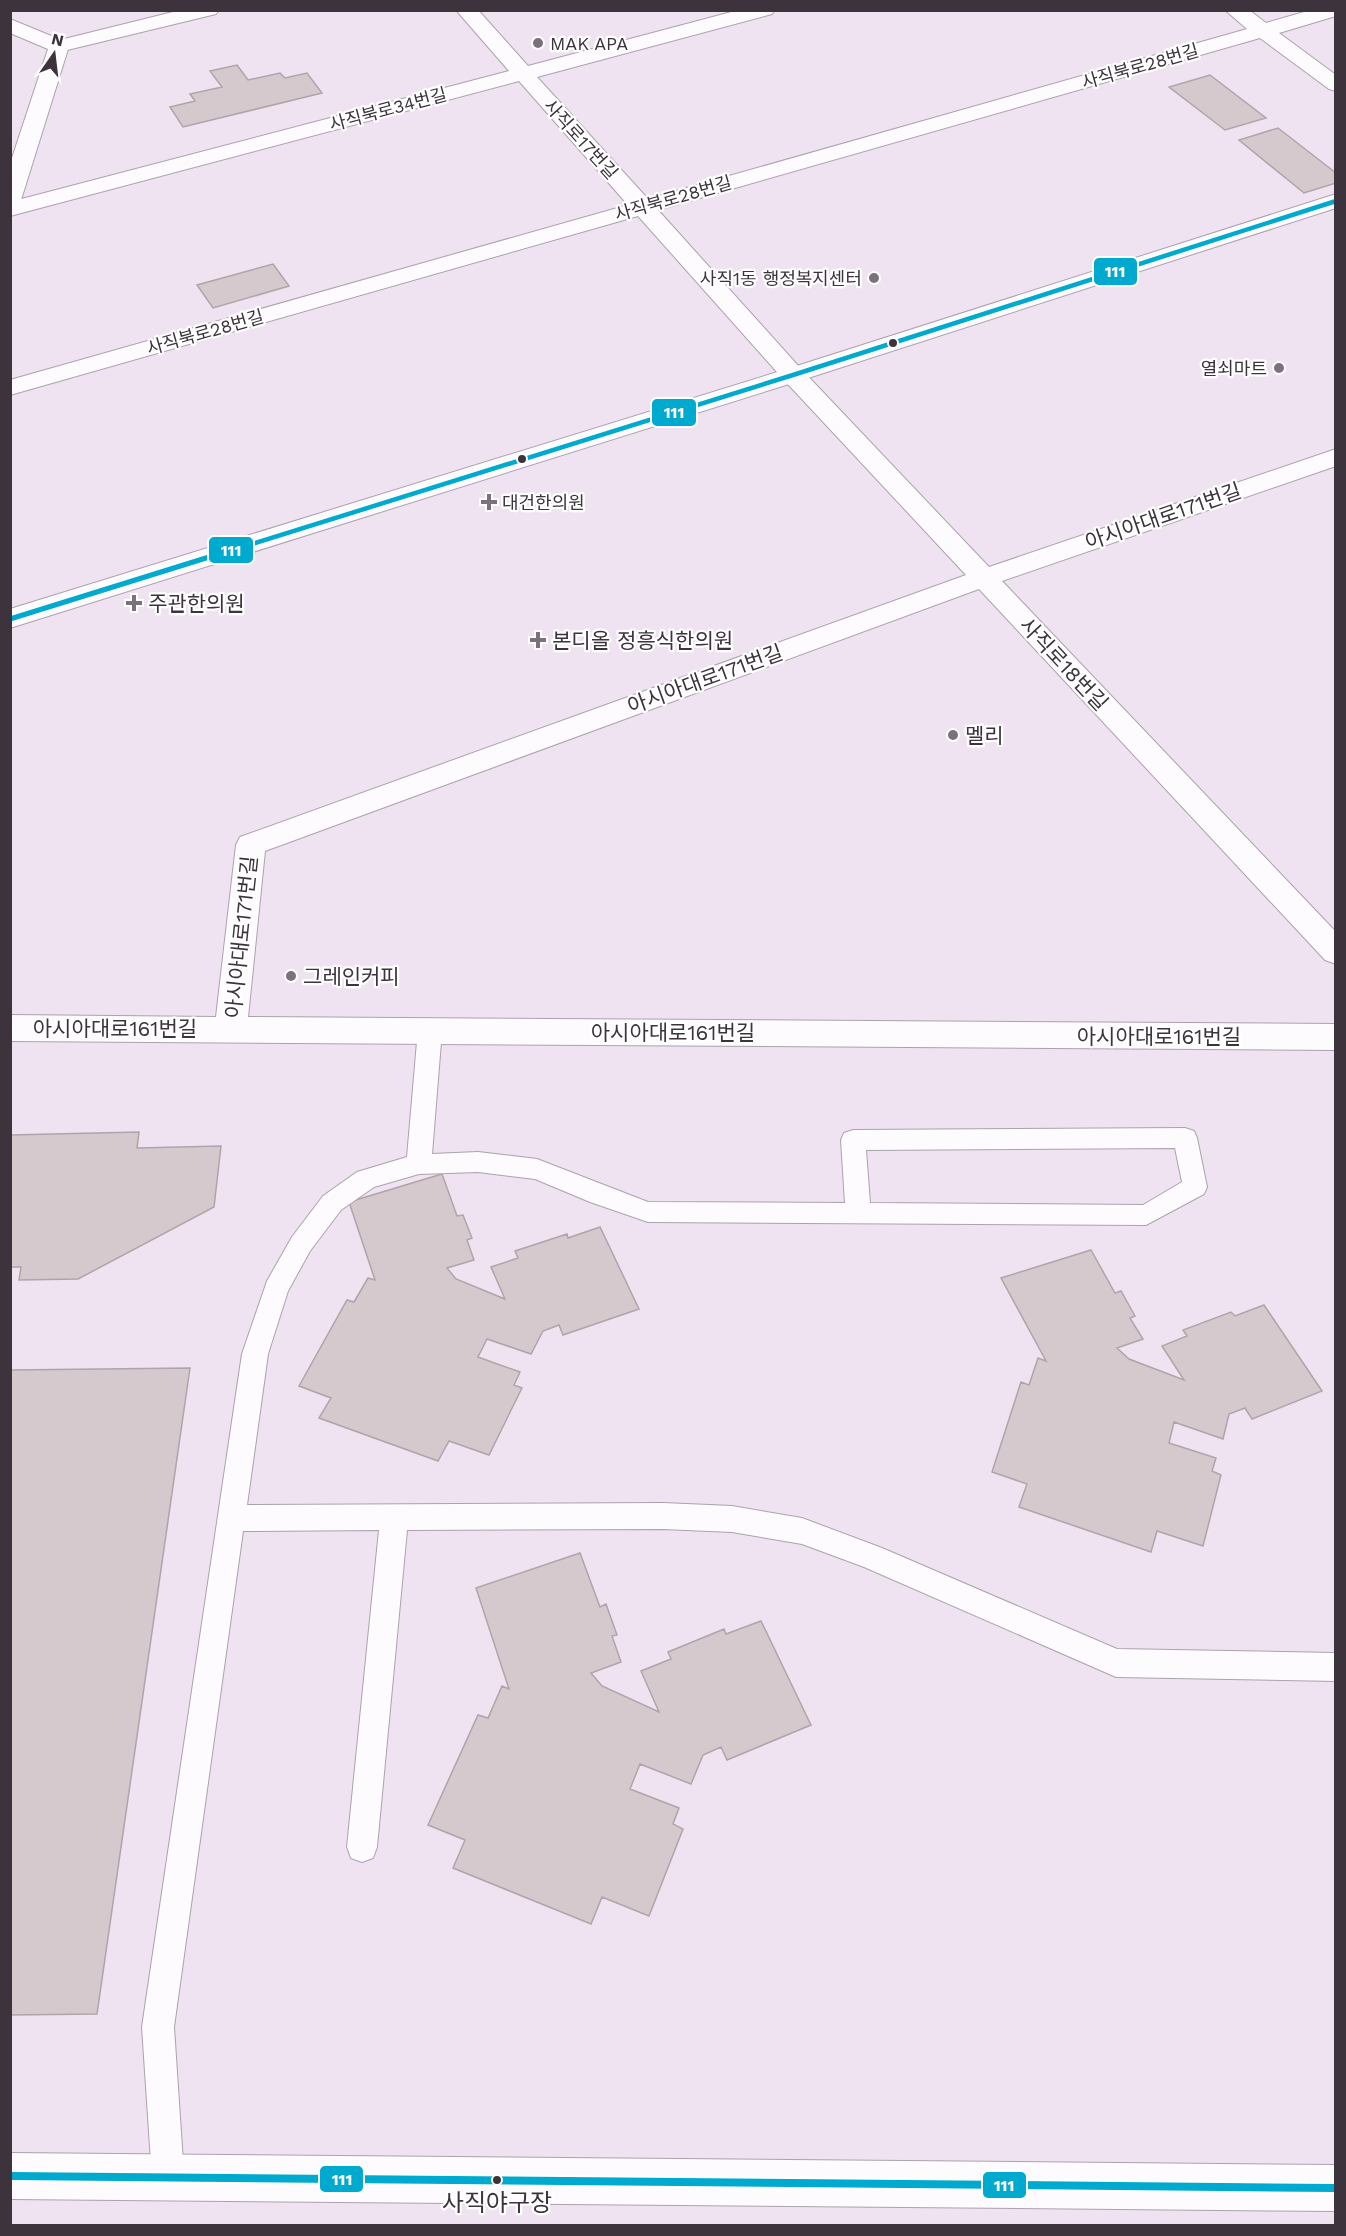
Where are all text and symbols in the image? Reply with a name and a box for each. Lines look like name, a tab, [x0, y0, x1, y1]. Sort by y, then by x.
north arrow	[24, 24, 84, 84]
text: N	[49, 29, 66, 51]
place label: MAK APA	[550, 33, 628, 54]
marker: MAK APA	[531, 36, 545, 50]
street label: 사직북로28번길	[1079, 39, 1201, 93]
street label: 사직북로34번길	[327, 83, 449, 135]
street label: 사직로17번길	[540, 95, 622, 183]
street label: 사직북로28번길	[612, 171, 734, 225]
line badge: 111	[1093, 257, 1138, 286]
text: 111	[1105, 262, 1125, 281]
place label: 사직1동 행정복지센터	[700, 268, 862, 289]
marker: 사직1동 행정복지센터	[867, 271, 881, 285]
street label: 사직북로28번길	[144, 305, 266, 359]
unlabelled marker	[887, 337, 899, 349]
place label: 열쇠마트	[1201, 358, 1267, 379]
marker: 열쇠마트	[1272, 361, 1286, 375]
line badge: 111	[651, 398, 697, 427]
text: 111	[664, 403, 684, 422]
unlabelled marker	[516, 453, 528, 465]
street label: 아시아대로171번길	[1082, 478, 1244, 554]
place label: 대건한의원	[502, 492, 585, 513]
marker: 대건한의원	[480, 493, 498, 511]
line badge: 111	[208, 536, 254, 564]
text: 111	[221, 541, 241, 560]
place label: 주관한의원	[148, 591, 245, 616]
marker: 주관한의원	[125, 594, 143, 612]
street label: 사직로18번길	[1015, 612, 1113, 716]
place label: 본디올 정흥식한의원	[552, 628, 733, 653]
marker: 본디올 정흥식한의원	[529, 631, 547, 649]
street label: 아시아대로171번길	[624, 639, 786, 719]
place label: 멜리	[965, 723, 1004, 748]
marker: 멜리	[946, 728, 960, 742]
street label: 아시아대로171번길	[220, 854, 262, 1020]
place label: 그레인커피	[303, 964, 400, 989]
marker: 그레인커피	[284, 969, 298, 983]
street label: 아시아대로161번길	[33, 1016, 197, 1041]
street label: 아시아대로161번길	[591, 1020, 755, 1045]
street label: 아시아대로161번길	[1077, 1024, 1241, 1049]
line badge: 111	[319, 2165, 364, 2193]
text: 111	[332, 2170, 352, 2189]
line badge: 111	[982, 2171, 1027, 2199]
marker: 사직야구장	[491, 2174, 503, 2186]
text: 111	[994, 2176, 1014, 2195]
place label: 사직야구장	[442, 2189, 552, 2217]

